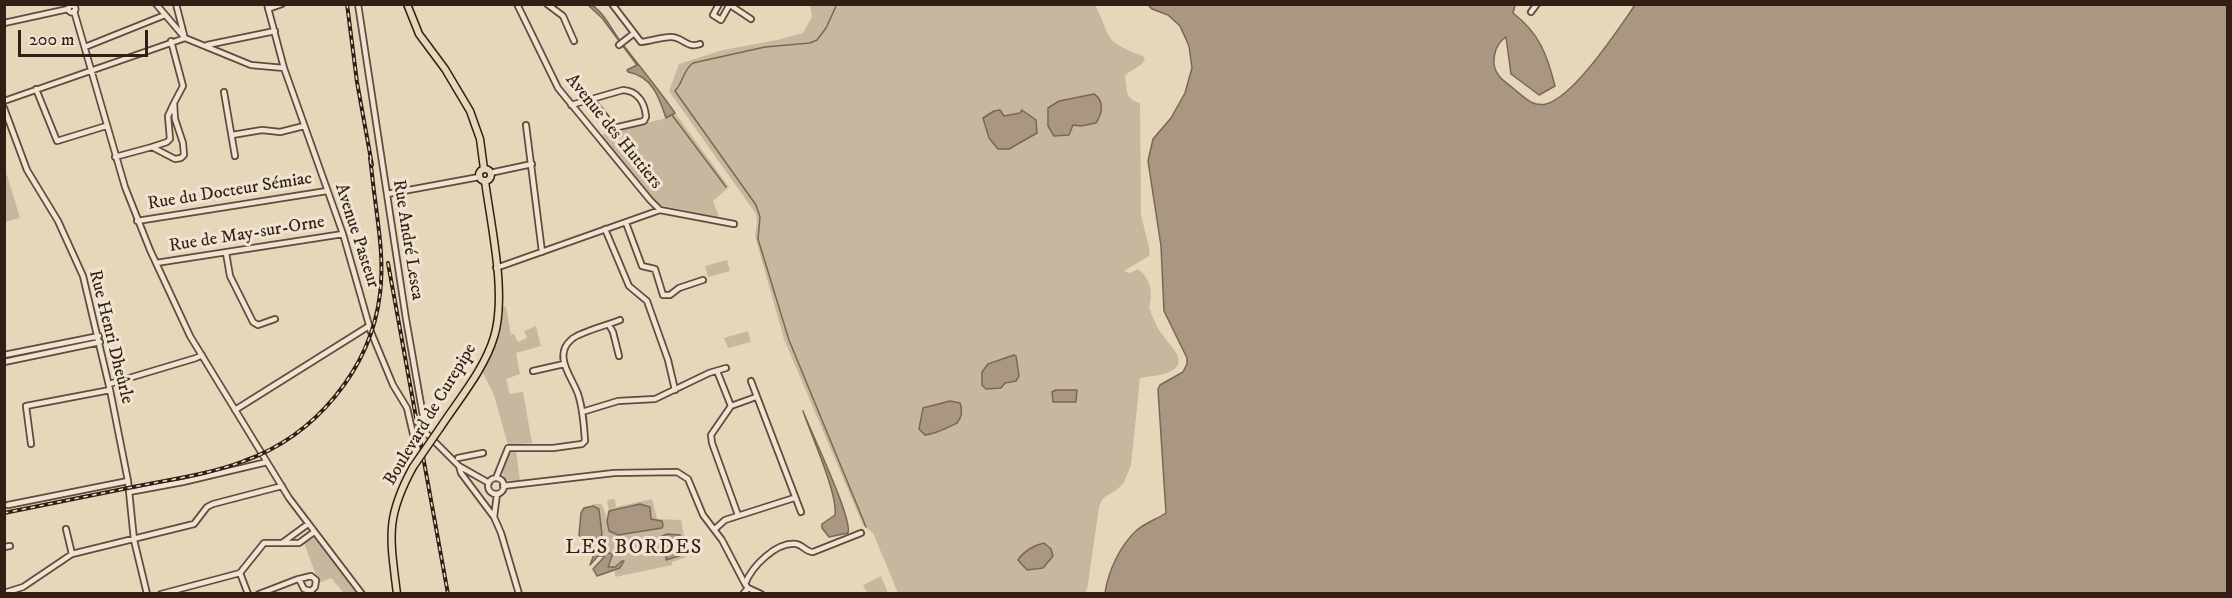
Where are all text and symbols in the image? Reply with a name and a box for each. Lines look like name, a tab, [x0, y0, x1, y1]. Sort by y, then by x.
scale bar	[21, 18, 152, 56]
text: 200 m	[29, 29, 75, 51]
street label: Avenue des Huttiers	[560, 70, 666, 194]
street label: Rue du Docteur Sémiac	[146, 168, 314, 216]
street label: Rue André Lesca	[387, 178, 427, 302]
street label: Avenue Pasteur	[329, 181, 383, 291]
street label: Rue de May-sur-Orne	[168, 212, 326, 258]
street label: Rue Henri Dheûrle	[83, 268, 137, 406]
street label: Boulevard de Curepipe	[380, 340, 482, 490]
district label: LES BORDES	[565, 537, 703, 561]

